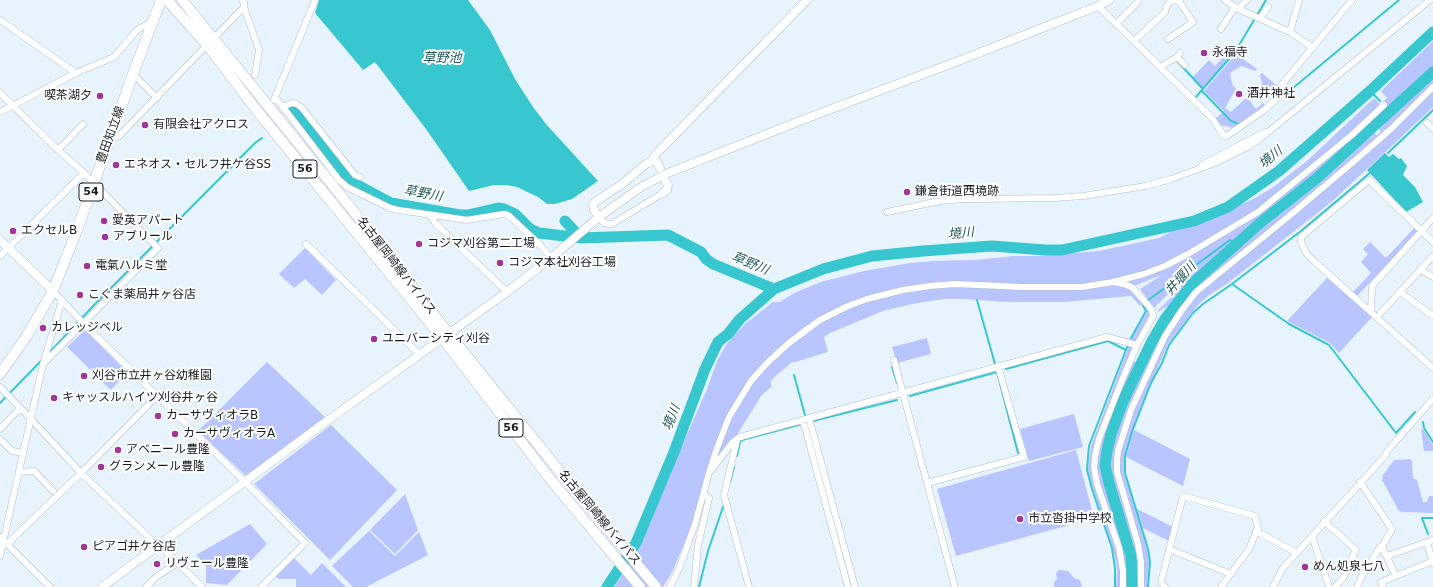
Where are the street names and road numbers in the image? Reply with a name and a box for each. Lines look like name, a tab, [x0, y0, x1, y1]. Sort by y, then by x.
street label: 豊田知立線	[94, 104, 128, 166]
road number: 56	[293, 160, 317, 178]
road number: 54	[79, 183, 103, 201]
street label: 名古屋岡崎線バイパス	[353, 214, 439, 318]
road number: 56	[499, 419, 523, 437]
street label: 名古屋岡崎線バイパス	[555, 467, 643, 569]

